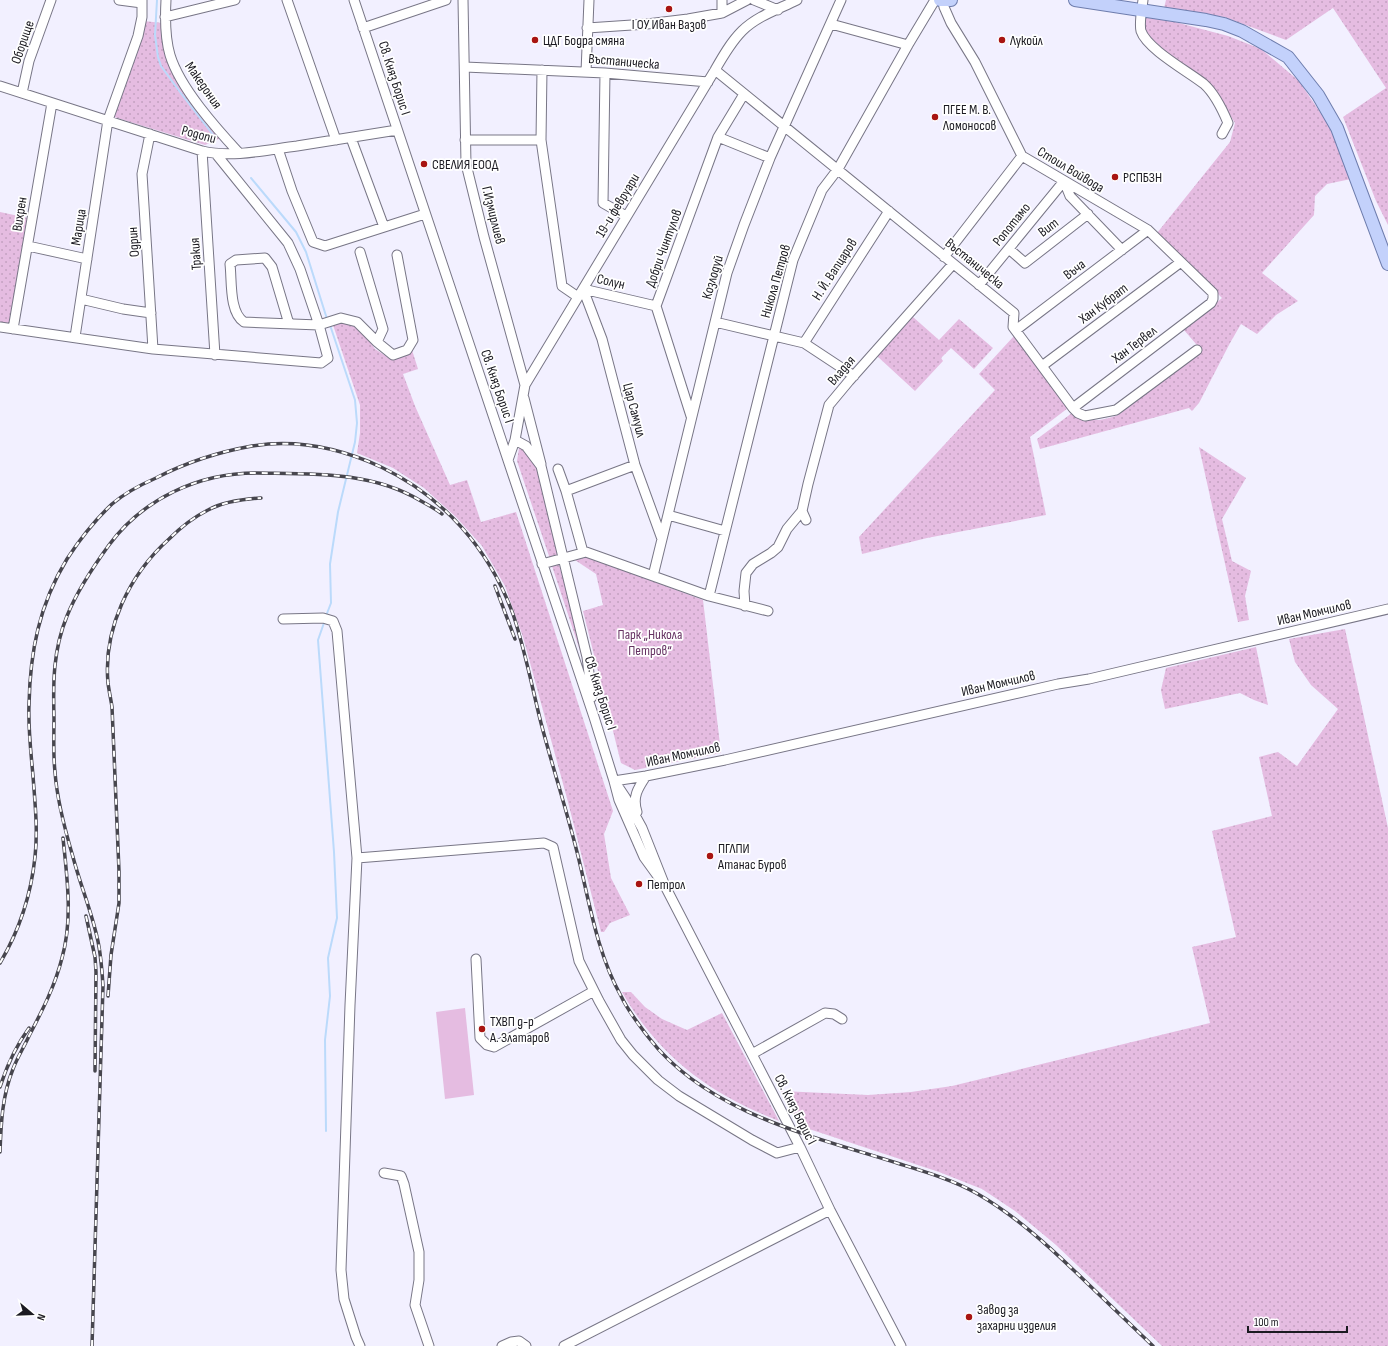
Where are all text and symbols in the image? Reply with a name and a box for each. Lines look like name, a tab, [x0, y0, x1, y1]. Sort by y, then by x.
marker: I ОУ Иван Вазов	[664, 4, 674, 14]
place label: I ОУ Иван Вазов	[632, 16, 707, 33]
street label: Оборище	[7, 18, 38, 66]
place label: ЦДГ Бодра смяна	[543, 32, 625, 49]
place label: Лукойл	[1009, 32, 1043, 49]
marker: ЦДГ Бодра смяна	[530, 35, 540, 45]
marker: Лукойл	[997, 35, 1007, 45]
street label: Св. Княз Борис I	[375, 39, 414, 117]
street label: Въстаническа	[588, 50, 660, 73]
street label: Македония	[181, 59, 226, 112]
place label: ПГЕЕ М. В. Ломоносов	[942, 101, 997, 134]
marker: ПГЕЕ М. В. Ломоносов	[930, 112, 940, 122]
street label: Родопи	[180, 122, 218, 147]
street label: Стоил Войвода	[1034, 143, 1107, 196]
place label: СВЕЛИЯ ЕООД	[432, 156, 499, 173]
marker: СВЕЛИЯ ЕООД	[419, 159, 429, 169]
place label: РСПБЗН	[1123, 169, 1162, 186]
street label: 19-и февруари	[592, 170, 643, 240]
marker: РСПБЗН	[1110, 172, 1120, 182]
street label: Г.Измирлиев	[478, 184, 509, 246]
street label: Вихрен	[8, 196, 31, 232]
street label: Ропотамо	[989, 199, 1034, 249]
street label: Добри Чинтулов	[642, 207, 685, 289]
street label: Марица	[67, 208, 90, 247]
street label: Вит	[1035, 214, 1062, 241]
street label: Одрин	[124, 226, 143, 258]
street label: Въстаническа	[942, 234, 1008, 292]
street label: Н. Й. Вапцаров	[808, 235, 861, 303]
street label: Тракия	[186, 237, 205, 271]
street label: Никола Петров	[757, 242, 794, 320]
street label: Козлодуй	[698, 253, 727, 301]
street label: Въча	[1060, 256, 1089, 283]
street label: Солун	[595, 270, 627, 293]
street label: Хан Кубрат	[1075, 280, 1131, 328]
street label: Хан Тервел	[1108, 322, 1160, 367]
street label: Св. Княз Борис I	[477, 347, 518, 425]
street label: Владая	[824, 352, 859, 389]
street label: Цар Самуил	[619, 381, 650, 439]
street label: Иван Момчилов	[1275, 596, 1353, 629]
park label: Парк „Никола Петров“	[618, 626, 682, 659]
street label: Св. Княз Борис I	[581, 654, 620, 732]
street label: Иван Момчилов	[959, 667, 1037, 700]
street label: Иван Момчилов	[644, 738, 722, 771]
place label: ПГЛПИ Атанас Буров	[717, 840, 787, 873]
marker: ПГЛПИ Атанас Буров	[705, 851, 715, 861]
place label: Петрол	[647, 876, 685, 893]
marker: Петрол	[634, 879, 644, 889]
place label: ТХВП д-р А. Златаров	[489, 1013, 550, 1046]
marker: ТХВП д-р А. Златаров	[477, 1024, 487, 1034]
street label: Св. Княз Борис I	[771, 1071, 821, 1147]
north arrow	[12, 1294, 52, 1334]
place label: Завод за захарни изделия	[977, 1301, 1056, 1334]
scale bar	[1248, 1308, 1347, 1334]
text: N	[34, 1312, 48, 1322]
marker: Завод за захарни изделия	[964, 1312, 974, 1322]
text: 100 m	[1254, 1315, 1279, 1330]

